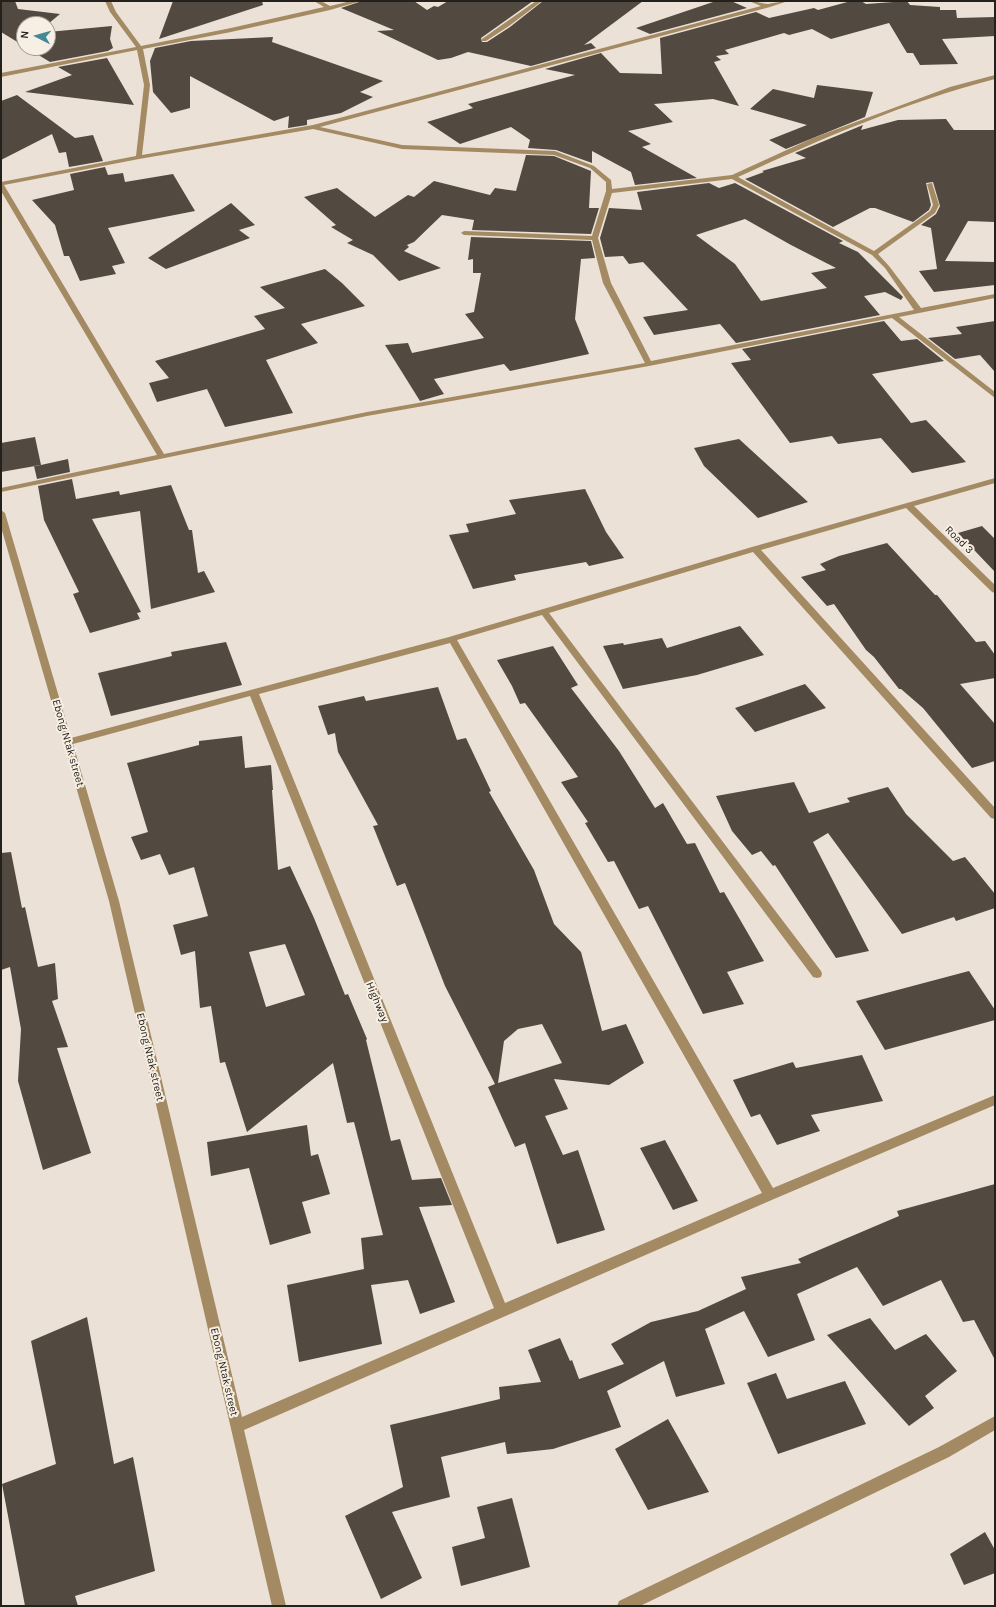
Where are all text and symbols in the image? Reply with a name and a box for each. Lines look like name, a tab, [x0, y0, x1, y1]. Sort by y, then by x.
north arrow	[16, 16, 56, 56]
text: N	[18, 30, 31, 39]
street label: Road 3	[942, 523, 976, 557]
street label: Ebong Ntak street	[49, 698, 87, 788]
street label: Highway	[363, 980, 391, 1024]
street label: Ebong Ntak street	[133, 1012, 167, 1102]
street label: Ebong Ntak street	[207, 1327, 241, 1417]

